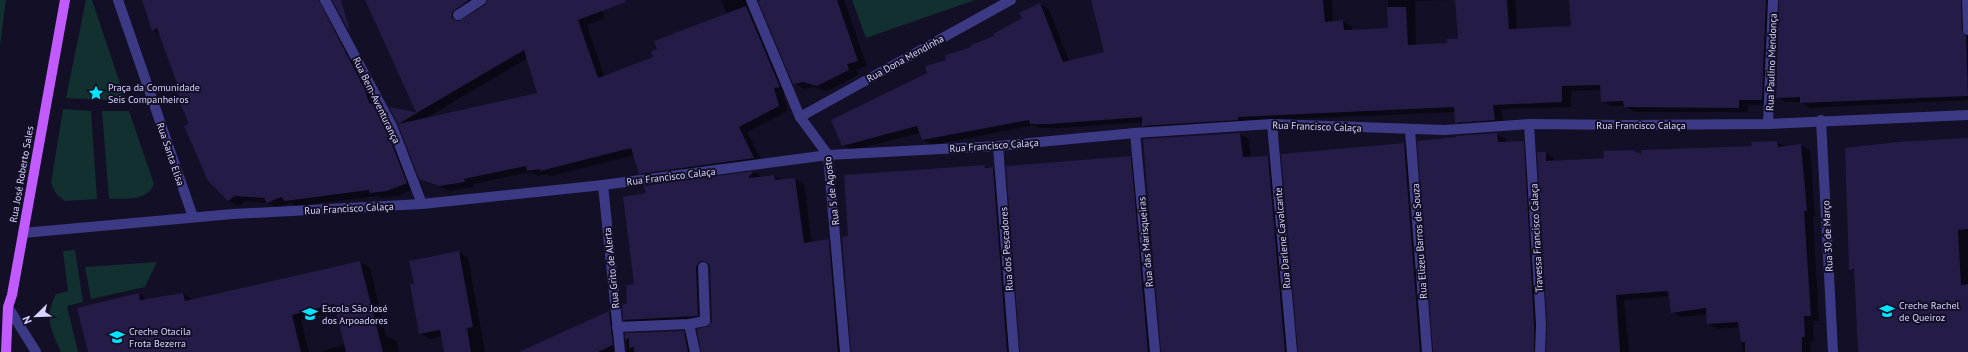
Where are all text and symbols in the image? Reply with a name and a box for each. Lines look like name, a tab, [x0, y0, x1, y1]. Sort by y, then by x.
street label: Rua Paulino Mendonça	[1763, 13, 1780, 111]
street label: Rua Dona Mendinha	[864, 32, 946, 85]
street label: Rua Bem-Aventurança	[350, 55, 403, 146]
place label: Praça da Comunidade Seis Companheiros	[108, 81, 200, 106]
place icon: Praça da Comunidade Seis Companheiros	[87, 84, 105, 102]
street label: Rua Francisco Calaça	[1272, 118, 1362, 135]
street label: Rua Francisco Calaça	[1596, 119, 1686, 132]
street label: Rua Santa Elisa	[154, 121, 187, 187]
street label: Rua José Roberto Sales	[7, 125, 36, 223]
street label: Rua Francisco Calaça	[949, 136, 1039, 155]
street label: Rua 5 de Agosto	[821, 156, 842, 226]
street label: Rua Francisco Calaça	[626, 165, 716, 188]
street label: Rua Elizeu Barros de Souza	[1409, 183, 1430, 299]
street label: Travessa Francisco Calaça	[1527, 183, 1546, 293]
street label: Rua Darlene Cavalcante	[1272, 187, 1293, 289]
street label: Rua das Marisqueiras	[1135, 196, 1156, 288]
street label: Rua Francisco Calaça	[304, 200, 394, 217]
street label: Rua 30 de Março	[1819, 200, 1836, 272]
street label: Rua dos Pescadores	[997, 207, 1016, 291]
street label: Rua Grito de Alerta	[601, 227, 622, 309]
north arrow	[16, 296, 56, 336]
place label: Creche Rachel de Queiroz	[1899, 299, 1960, 324]
place label: Escola São José dos Arpoadores	[322, 302, 388, 327]
school or university icon: Creche Rachel de Queiroz	[1878, 302, 1896, 320]
school or university icon: Escola São José dos Arpoadores	[301, 305, 319, 323]
text: N	[19, 314, 35, 326]
place label: Creche Otacila Frota Bezerra	[129, 325, 191, 350]
school or university icon: Creche Otacila Frota Bezerra	[108, 328, 126, 346]

